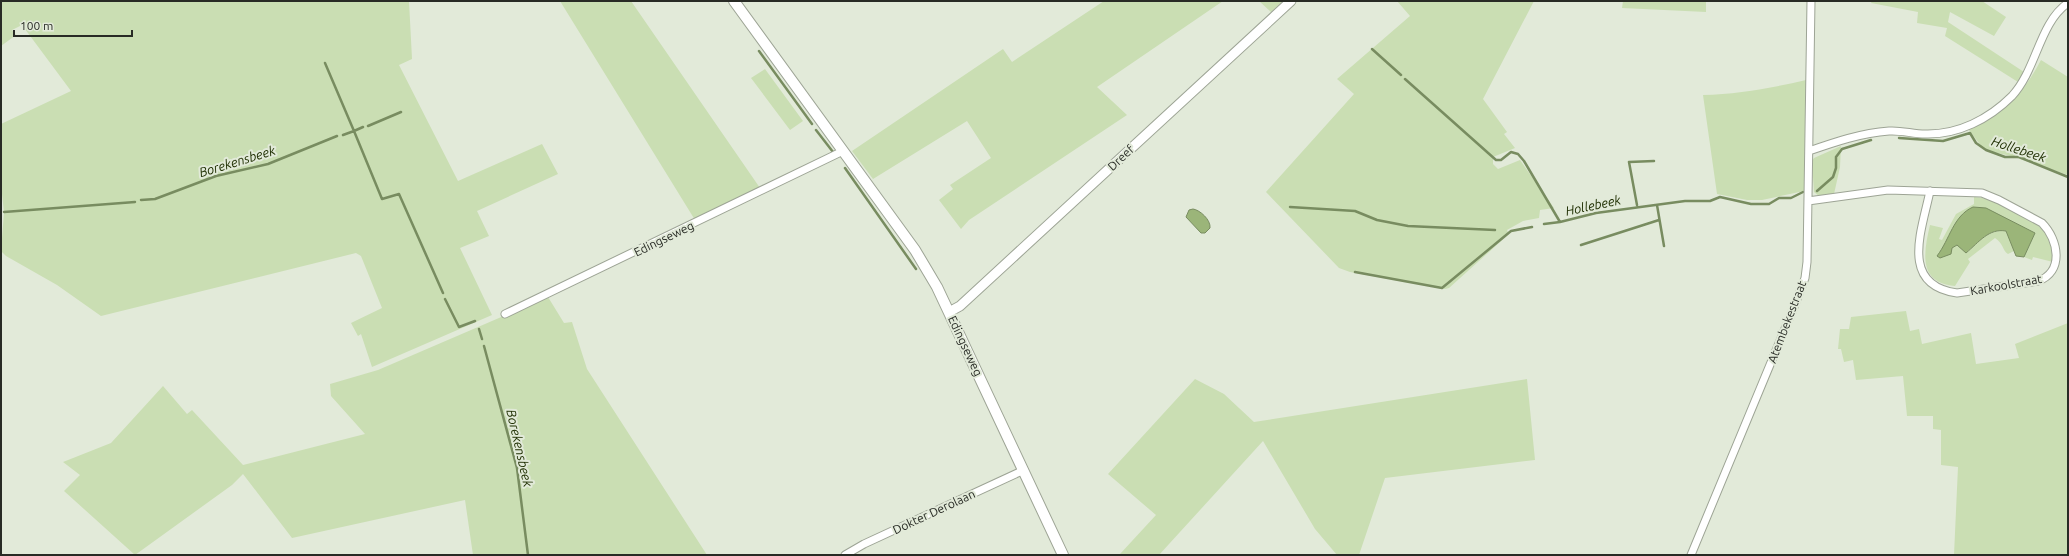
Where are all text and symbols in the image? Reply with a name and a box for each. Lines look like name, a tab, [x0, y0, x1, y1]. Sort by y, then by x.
scale bar	[14, 12, 132, 38]
text: 100 m	[20, 19, 53, 32]
water label: Hollebeek	[1990, 134, 2048, 164]
street label: Dreef	[1105, 142, 1137, 173]
water label: Borekensbeek	[197, 143, 277, 179]
water label: Hollebeek	[1564, 192, 1622, 218]
street label: Edingseweg	[632, 218, 696, 259]
street label: Karkoolstraat	[1969, 272, 2043, 297]
street label: Atembekestraat	[1765, 279, 1808, 365]
street label: Edingseweg	[946, 314, 985, 378]
water label: Borekensbeek	[504, 408, 536, 488]
street label: Dokter Derolaan	[891, 487, 977, 536]

